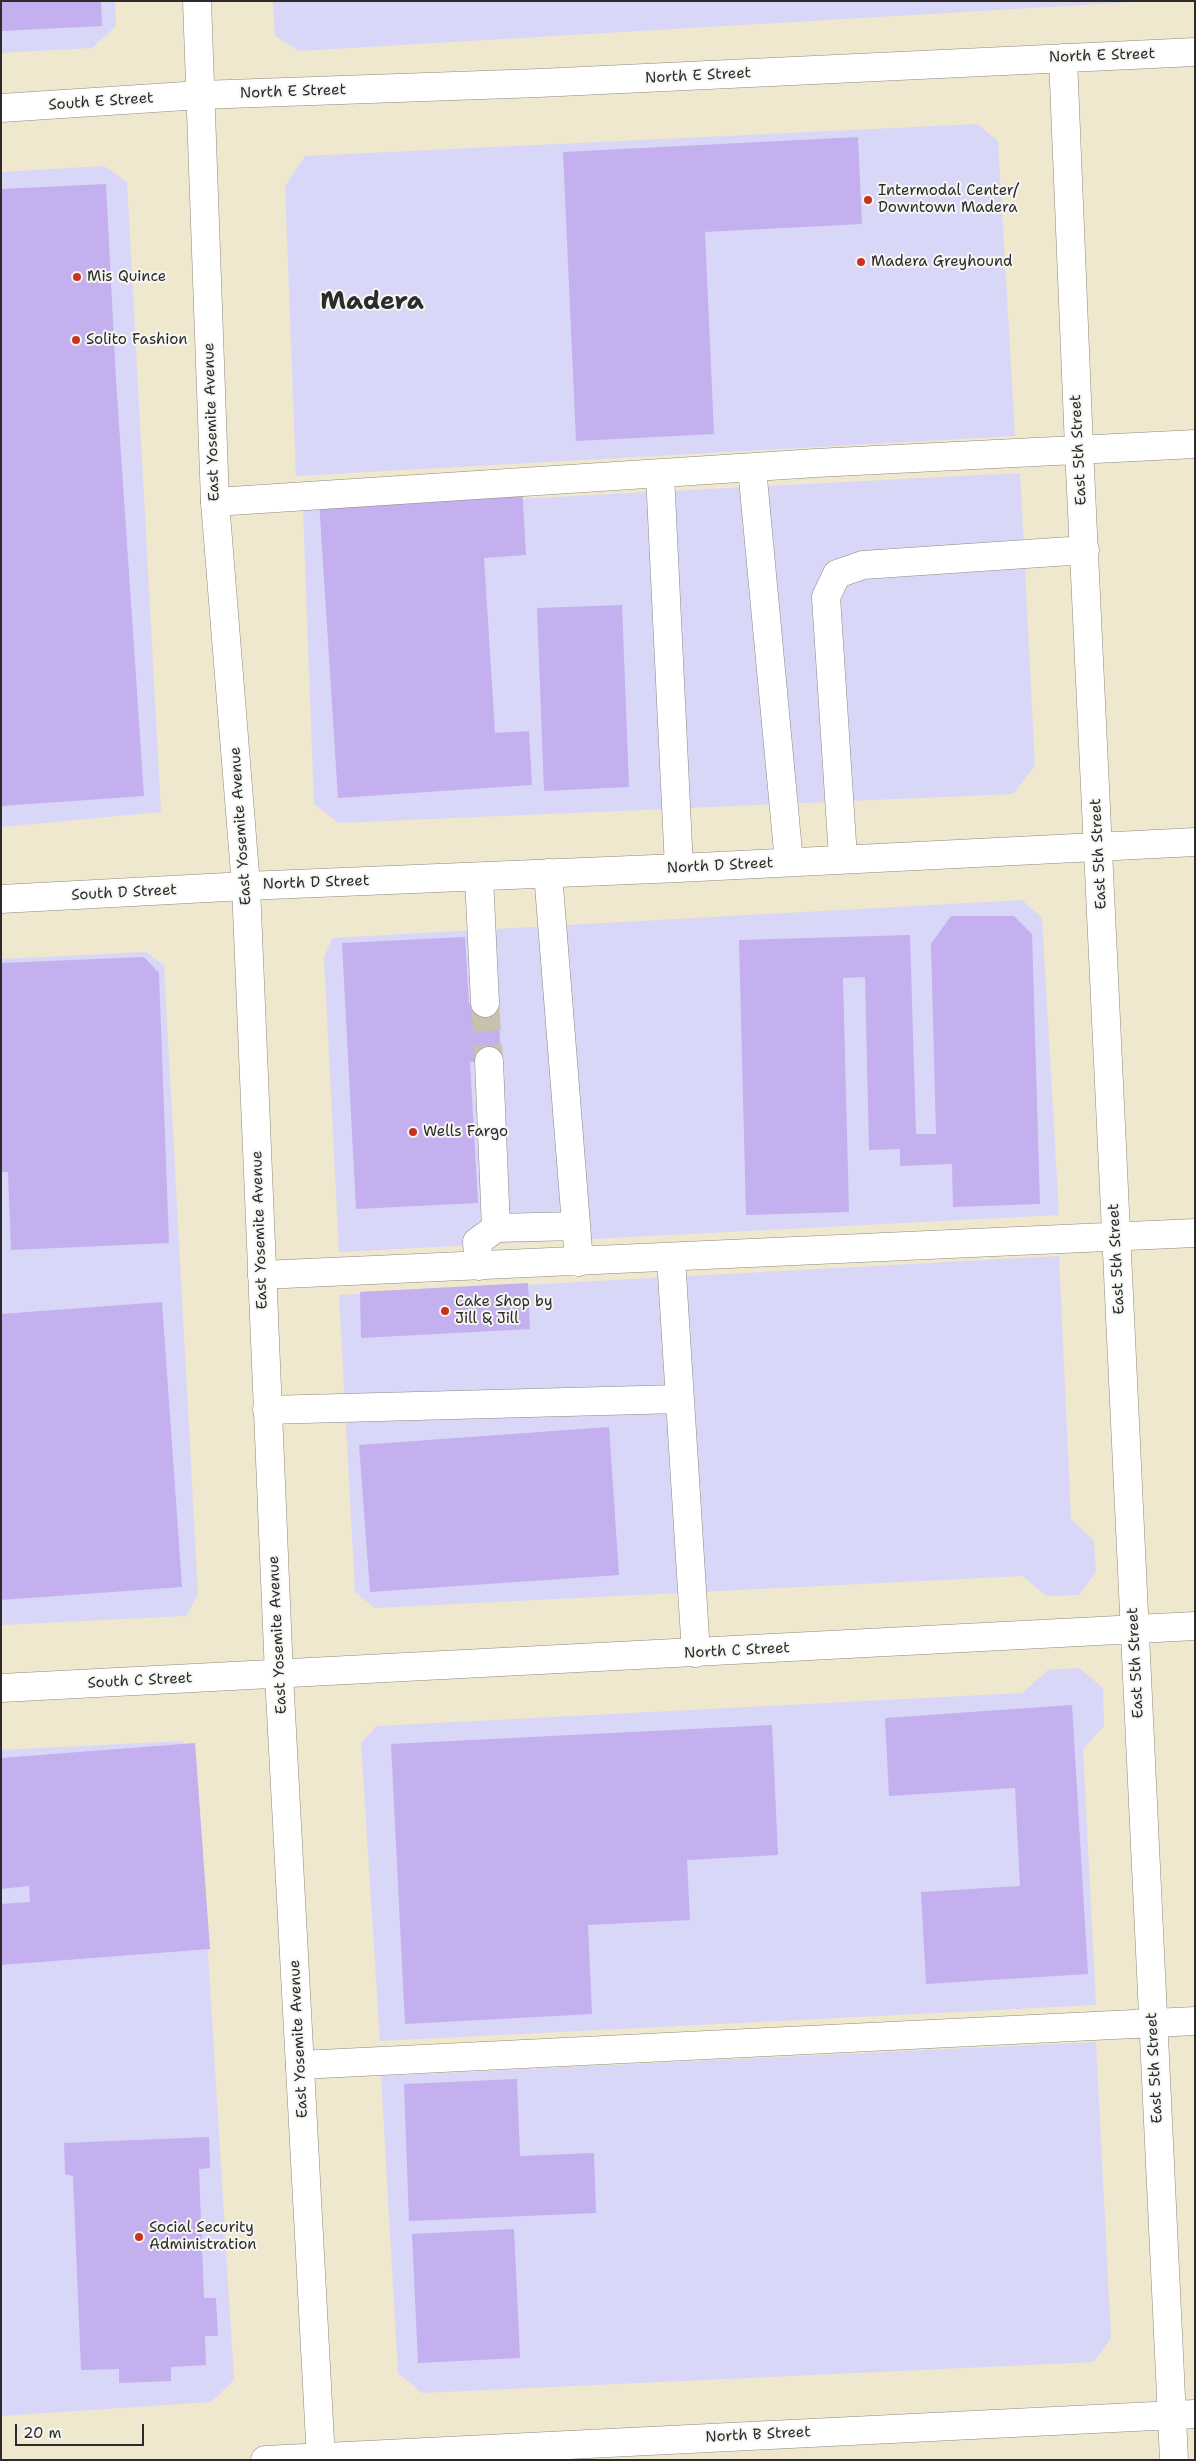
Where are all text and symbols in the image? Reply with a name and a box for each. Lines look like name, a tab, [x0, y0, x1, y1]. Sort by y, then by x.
street label: North E Street	[1049, 45, 1155, 67]
street label: North E Street	[644, 64, 752, 88]
street label: North E Street	[240, 81, 346, 103]
street label: South E Street	[48, 89, 154, 115]
place label: Intermodal Center/ Downtown Madera	[878, 182, 1018, 217]
marker: Intermodal Center/ Downtown Madera	[862, 194, 874, 206]
place label: Madera Greyhound	[871, 253, 1013, 271]
marker: Madera Greyhound	[855, 256, 867, 268]
place label: Mis Quince	[87, 268, 166, 286]
marker: Mis Quince	[71, 271, 83, 283]
district label: Madera	[320, 287, 424, 317]
place label: Solito Fashion	[86, 331, 188, 349]
marker: Solito Fashion	[70, 334, 82, 346]
street label: East Yosemite Avenue	[200, 342, 224, 502]
street label: East 5th Street	[1067, 394, 1091, 506]
street label: East Yosemite Avenue	[226, 746, 256, 906]
street label: East 5th Street	[1087, 798, 1111, 910]
street label: North D Street	[666, 854, 774, 878]
street label: North D Street	[262, 872, 370, 894]
street label: South D Street	[71, 881, 177, 905]
place label: Wells Fargo	[423, 1123, 508, 1141]
marker: Wells Fargo	[407, 1126, 419, 1138]
street label: East Yosemite Avenue	[248, 1150, 272, 1310]
street label: East 5th Street	[1105, 1203, 1129, 1315]
place label: Cake Shop by Jill & Jill	[455, 1293, 553, 1328]
marker: Cake Shop by Jill & Jill	[439, 1305, 451, 1317]
street label: East Yosemite Avenue	[265, 1555, 291, 1715]
street label: East 5th Street	[1124, 1607, 1148, 1719]
street label: North C Street	[684, 1639, 790, 1663]
street label: South C Street	[87, 1669, 193, 1693]
street label: East Yosemite Avenue	[286, 1959, 312, 2119]
street label: East 5th Street	[1143, 2012, 1167, 2124]
place label: Social Security Administration	[149, 2219, 256, 2254]
marker: Social Security Administration	[133, 2231, 145, 2243]
scale bar	[18, 2414, 146, 2446]
text: 20 m	[23, 2423, 62, 2443]
street label: North B Street	[705, 2423, 811, 2447]

